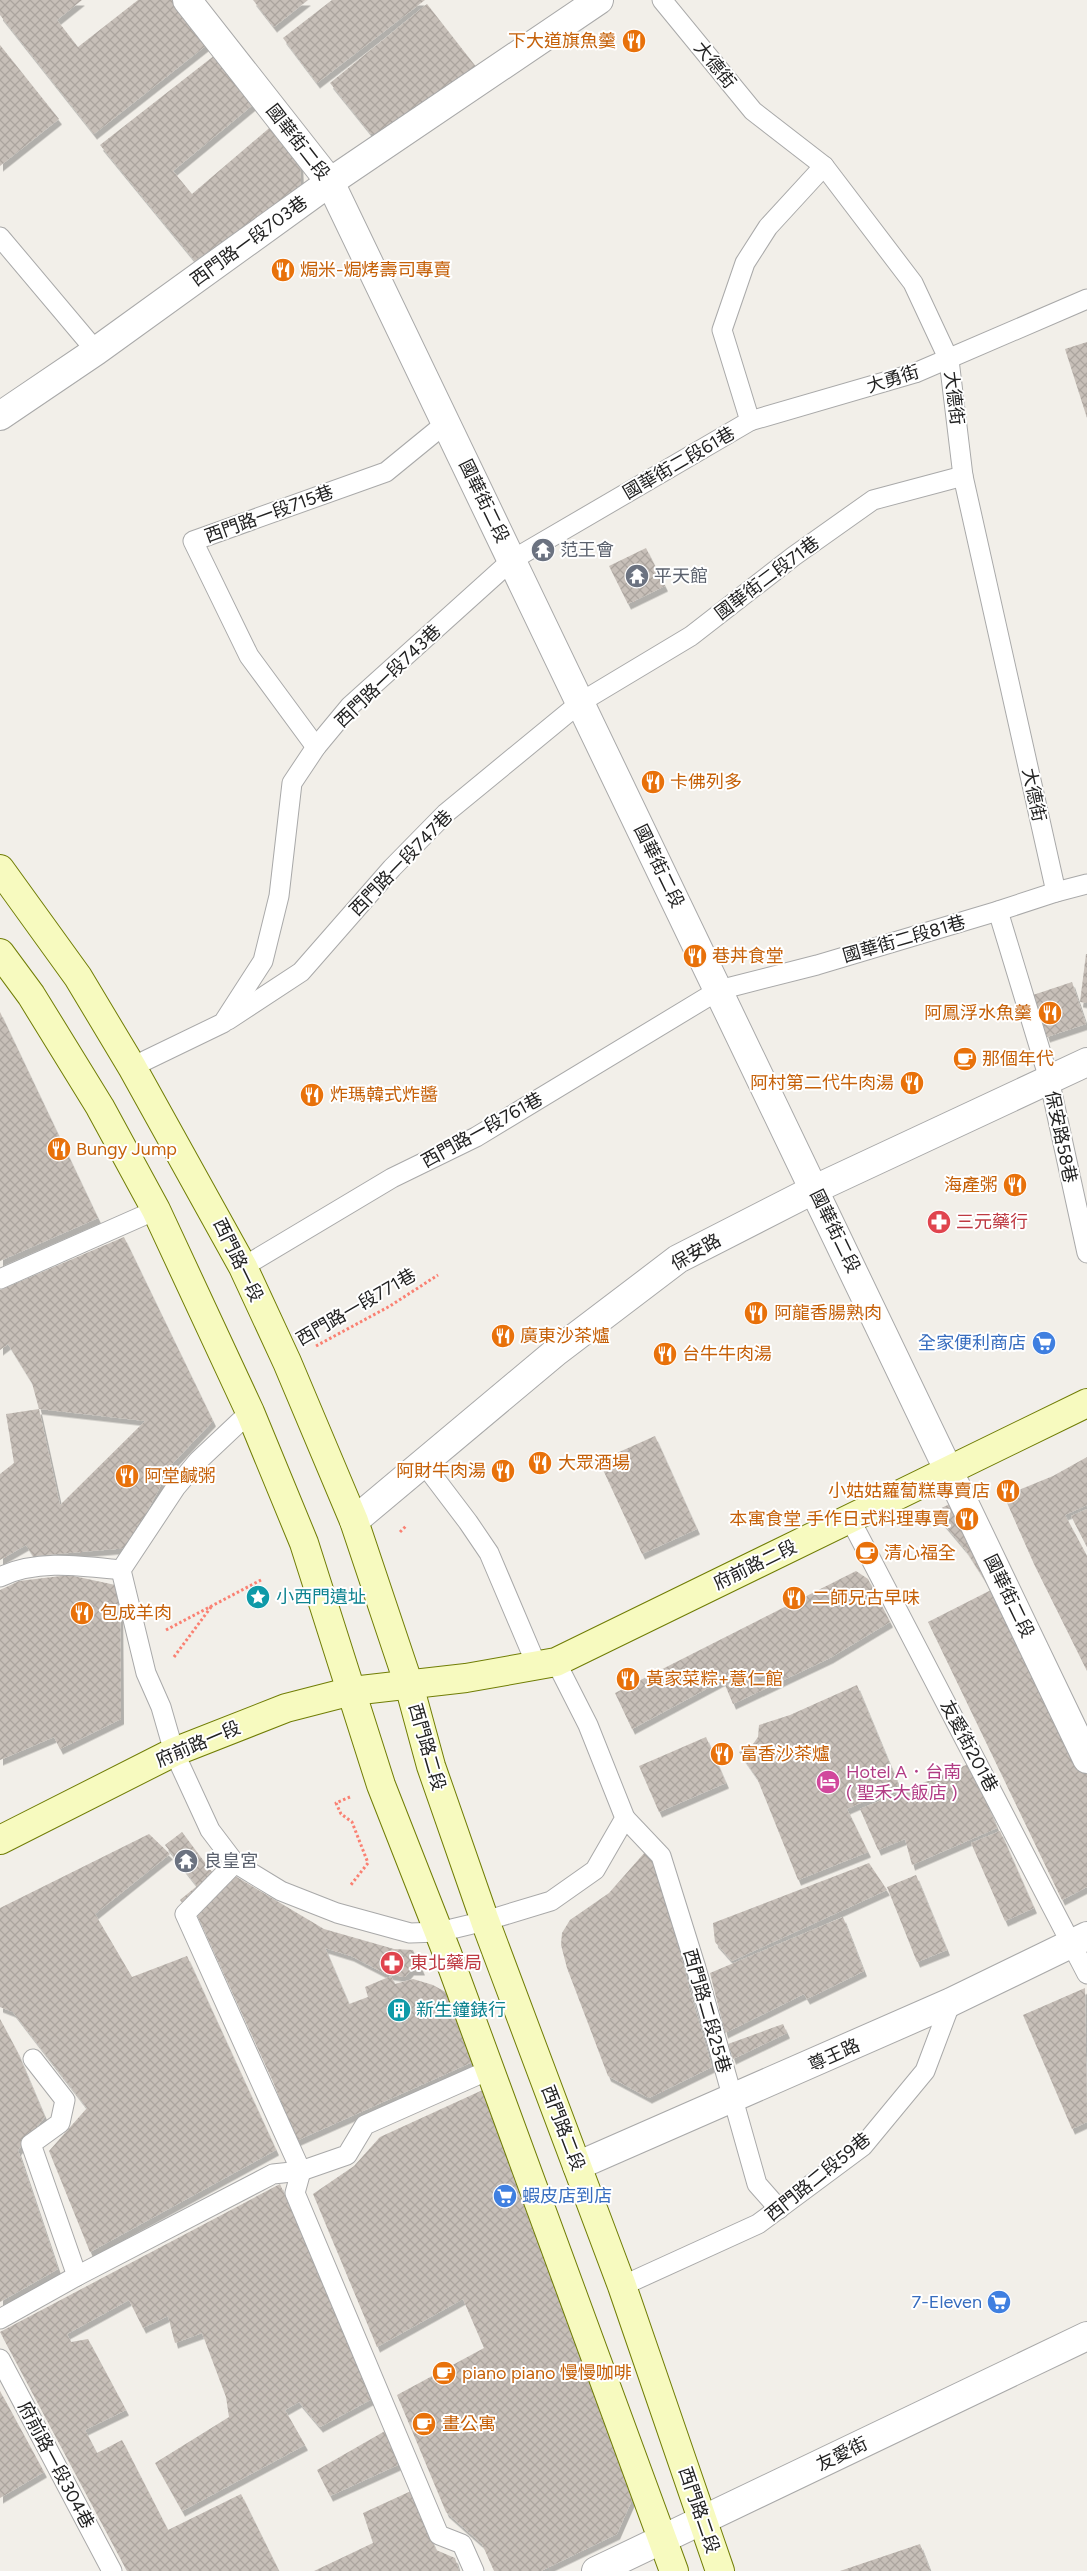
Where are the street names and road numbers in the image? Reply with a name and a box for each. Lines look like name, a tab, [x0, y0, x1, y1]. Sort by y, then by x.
street label: 大德街	[689, 37, 741, 93]
street label: 國華街二段	[262, 100, 334, 184]
street label: 西門路一段703巷	[186, 191, 312, 291]
street label: 大勇街	[864, 361, 922, 397]
street label: 大德街	[940, 370, 968, 426]
street label: 國華街二段61巷	[619, 422, 739, 504]
street label: 國華街二段	[454, 456, 514, 546]
street label: 西門路一段715巷	[202, 480, 336, 548]
street label: 國華街二段71巷	[710, 532, 824, 624]
street label: 西門路一段743巷	[330, 620, 446, 732]
street label: 大德街	[1018, 766, 1050, 824]
street label: 西門路一段747巷	[345, 806, 457, 920]
street label: 國華街二段	[629, 821, 689, 911]
street label: 國華街二段81巷	[840, 911, 968, 967]
street label: 西門路一段761巷	[418, 1088, 546, 1172]
street label: 保安路58巷	[1041, 1089, 1081, 1185]
street label: 國華街二段	[805, 1186, 865, 1276]
street label: 西門路一段	[208, 1215, 268, 1305]
street label: 保安路	[667, 1229, 725, 1275]
street label: 西門路一段771巷	[292, 1264, 420, 1350]
street label: 府前路二段	[710, 1535, 800, 1595]
street label: 國華街二段	[979, 1551, 1039, 1641]
street label: 友愛街201巷	[936, 1696, 1002, 1796]
street label: 西門路二段	[404, 1701, 450, 1793]
street label: 府前路一段	[152, 1716, 244, 1772]
street label: 西門路二段25巷	[679, 1946, 735, 2076]
street label: 尊王路	[805, 2034, 863, 2076]
street label: 西門路二段	[537, 2082, 589, 2174]
street label: 西門路二段59巷	[761, 2128, 875, 2226]
street label: 府前路一段304巷	[13, 2398, 99, 2532]
street label: 友愛街	[813, 2432, 871, 2476]
street label: 西門路二段	[674, 2464, 724, 2556]

